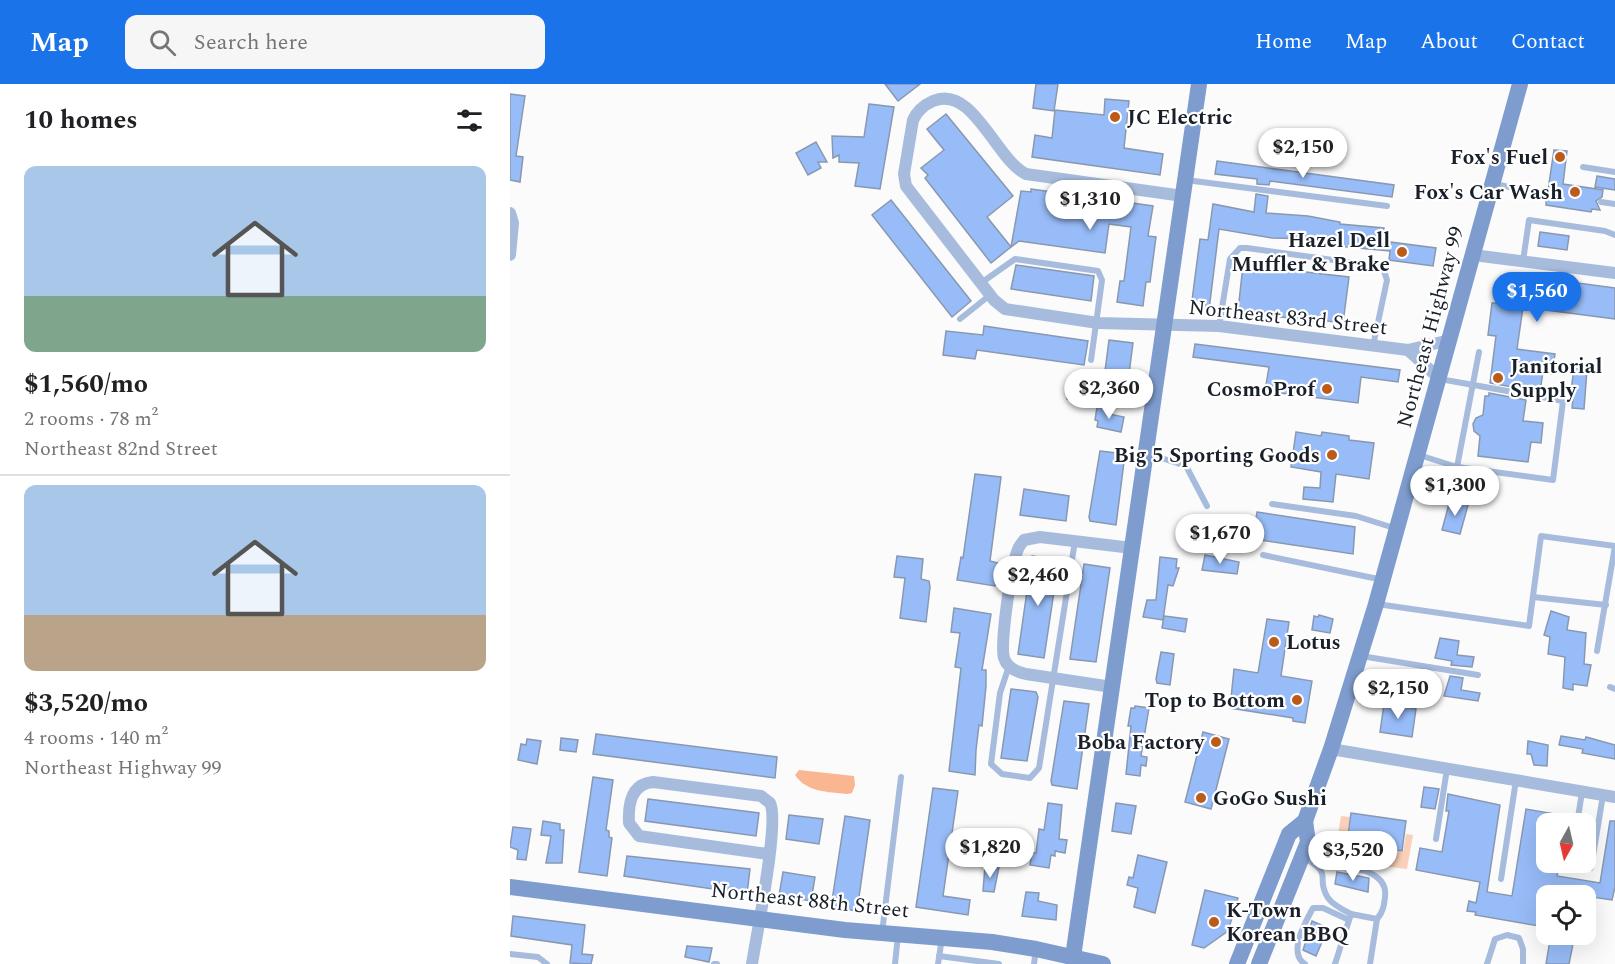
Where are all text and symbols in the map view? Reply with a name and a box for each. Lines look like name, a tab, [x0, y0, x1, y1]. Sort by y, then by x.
search box	[125, 15, 545, 69]
text: Map	[30, 21, 89, 64]
icon: search	[146, 26, 179, 59]
text: Search here	[194, 26, 308, 59]
text: Home	[1255, 26, 1312, 58]
text: Map	[1345, 26, 1387, 58]
text: About	[1420, 26, 1478, 58]
text: Contact	[1511, 26, 1585, 58]
text: 10 homes	[24, 100, 138, 140]
place label: JC Electric	[1127, 102, 1233, 134]
icon: filters	[453, 104, 486, 137]
marker: JC Electric	[1108, 110, 1122, 124]
pin: $2,150	[1254, 128, 1352, 179]
text: $2,150	[1272, 132, 1334, 162]
place label: Fox's Fuel	[1450, 142, 1548, 174]
marker: Fox's Fuel	[1553, 150, 1567, 164]
place label: Fox's Car Wash	[1414, 177, 1563, 209]
pin: $1,310	[1041, 180, 1139, 231]
text: $1,310	[1059, 184, 1121, 214]
marker: Fox's Car Wash	[1568, 185, 1582, 199]
icon: home	[201, 205, 309, 313]
street label: Northeast Highway 99	[1389, 223, 1473, 432]
place label: Hazel Dell Muffler & Brake	[1231, 225, 1390, 281]
marker: Hazel Dell Muffler & Brake	[1395, 245, 1409, 259]
pin: $1,560	[1488, 272, 1586, 323]
text: $1,560	[1506, 276, 1568, 306]
street label: Northeast 83rd Street	[1187, 292, 1389, 344]
place label: Janitorial Supply	[1510, 351, 1603, 407]
text: $1,560/mo	[24, 364, 148, 404]
pin: $2,360	[1060, 369, 1158, 420]
marker: Janitorial Supply	[1491, 371, 1505, 385]
text: $2,360	[1078, 373, 1140, 403]
place label: CosmoProf	[1207, 374, 1316, 406]
marker: CosmoProf	[1320, 382, 1334, 396]
text: 2 rooms · 78 m²	[24, 404, 158, 434]
text: Northeast 82nd Street	[24, 434, 218, 464]
place label: Big 5 Sporting Goods	[1114, 440, 1320, 472]
marker: Big 5 Sporting Goods	[1325, 448, 1339, 462]
pin: $1,300	[1406, 466, 1504, 517]
text: $1,300	[1424, 470, 1486, 500]
pin: $1,670	[1171, 514, 1269, 565]
text: $1,670	[1189, 518, 1251, 548]
icon: home	[201, 524, 309, 632]
pin: $2,460	[989, 556, 1087, 607]
text: $2,460	[1007, 560, 1069, 590]
place label: Lotus	[1286, 627, 1341, 659]
marker: Lotus	[1267, 635, 1281, 649]
pin: $2,150	[1349, 669, 1447, 720]
text: $2,150	[1367, 673, 1429, 703]
text: $3,520/mo	[24, 683, 148, 723]
place label: Top to Bottom	[1144, 685, 1285, 717]
marker: Top to Bottom	[1290, 693, 1304, 707]
text: 4 rooms · 140 m²	[24, 723, 168, 753]
place label: Boba Factory	[1076, 727, 1205, 759]
marker: Boba Factory	[1209, 735, 1223, 749]
text: Northeast Highway 99	[24, 753, 221, 783]
place label: GoGo Sushi	[1213, 783, 1327, 815]
marker: GoGo Sushi	[1194, 791, 1208, 805]
north arrow	[1536, 813, 1596, 873]
map controls	[1536, 813, 1596, 945]
pin: $1,820	[941, 828, 1039, 879]
pin: $3,520	[1304, 831, 1402, 882]
text: $1,820	[959, 832, 1021, 862]
text: $3,520	[1322, 835, 1384, 865]
street label: Northeast 88th Street	[709, 875, 911, 927]
button: locate	[1536, 885, 1596, 945]
place label: K-Town Korean BBQ	[1226, 895, 1350, 951]
marker: K-Town Korean BBQ	[1207, 915, 1221, 929]

